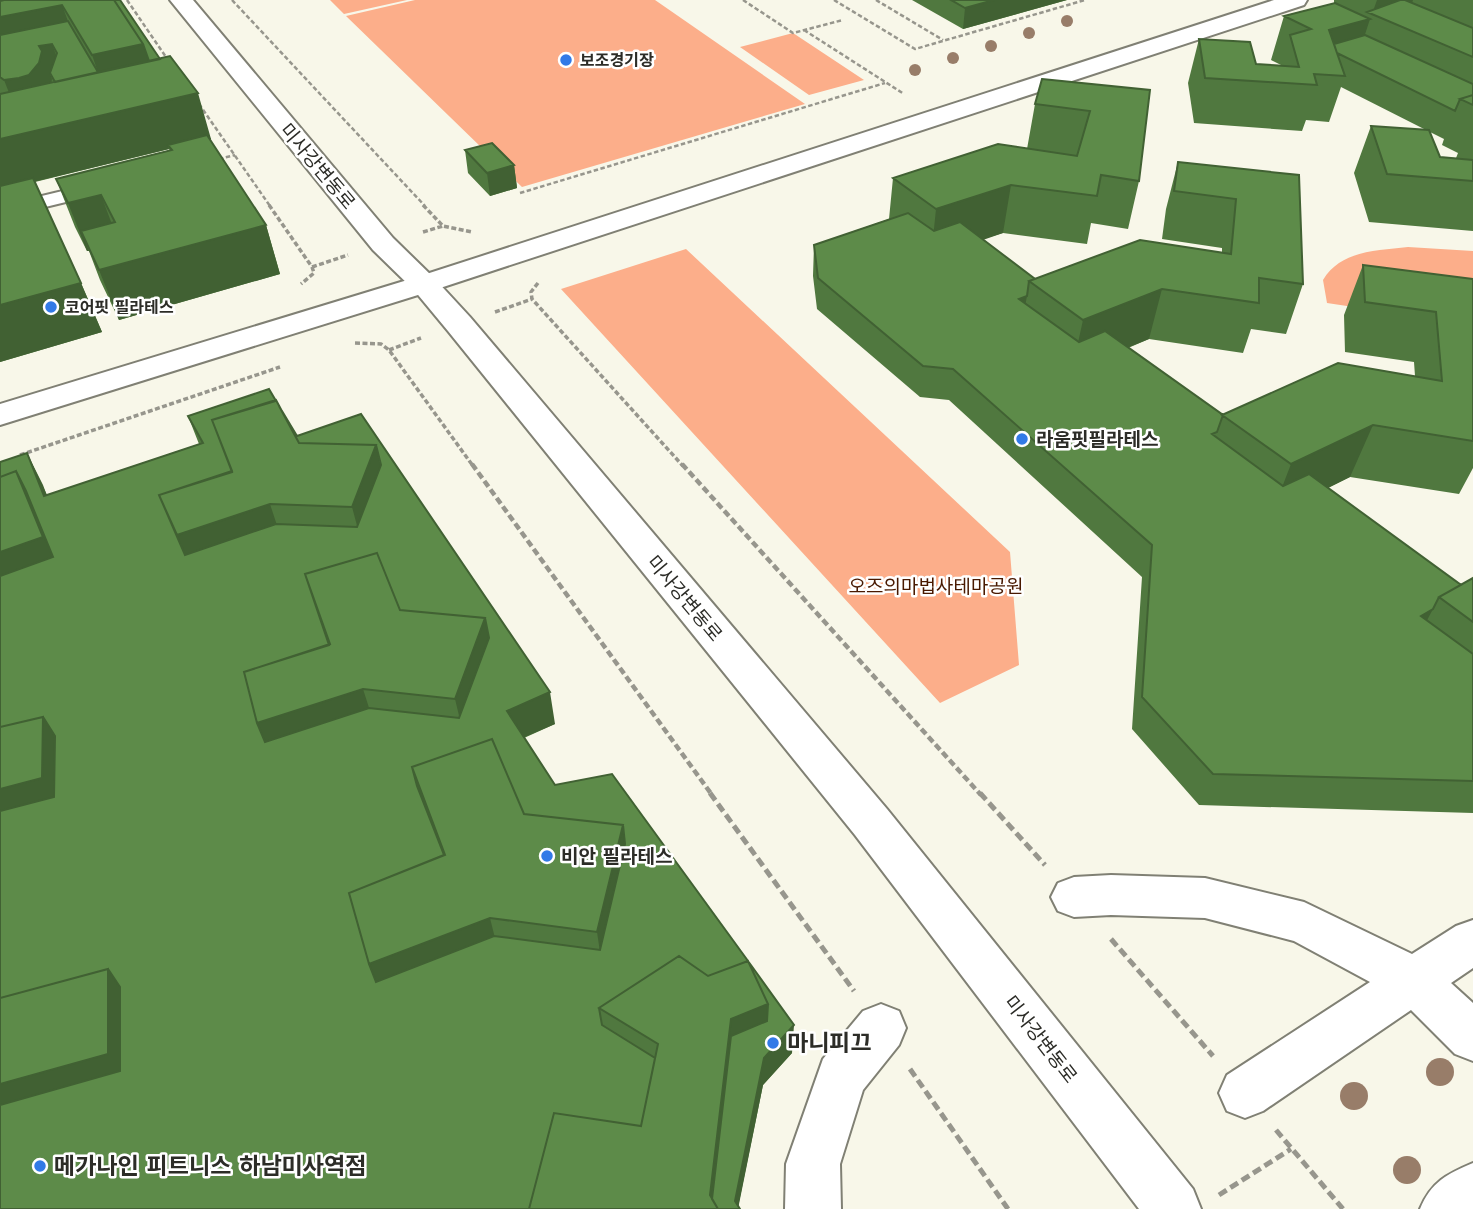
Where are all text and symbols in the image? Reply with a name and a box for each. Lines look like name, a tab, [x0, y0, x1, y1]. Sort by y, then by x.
place label: 보조경기장	[580, 51, 654, 70]
marker: 보조경기장	[558, 52, 574, 68]
street label: 미사강변동로	[276, 119, 360, 213]
place label: 코어핏 필라테스	[65, 298, 174, 317]
marker: 코어핏 필라테스	[43, 299, 59, 315]
place label: 라움핏필라테스	[1036, 428, 1158, 450]
marker: 라움핏필라테스	[1014, 431, 1030, 447]
street label: 미사강변동로	[643, 551, 727, 645]
park label: 오즈의마법사테마공원	[849, 575, 1023, 597]
place label: 비안 필라테스	[561, 845, 673, 867]
marker: 비안 필라테스	[539, 848, 555, 864]
street label: 미사강변동로	[1000, 991, 1082, 1087]
place label: 마니피끄	[787, 1030, 872, 1056]
marker: 마니피끄	[765, 1035, 781, 1051]
place label: 메가나인 피트니스 하남미사역점	[54, 1153, 366, 1179]
marker: 메가나인 피트니스 하남미사역점	[32, 1158, 48, 1174]

